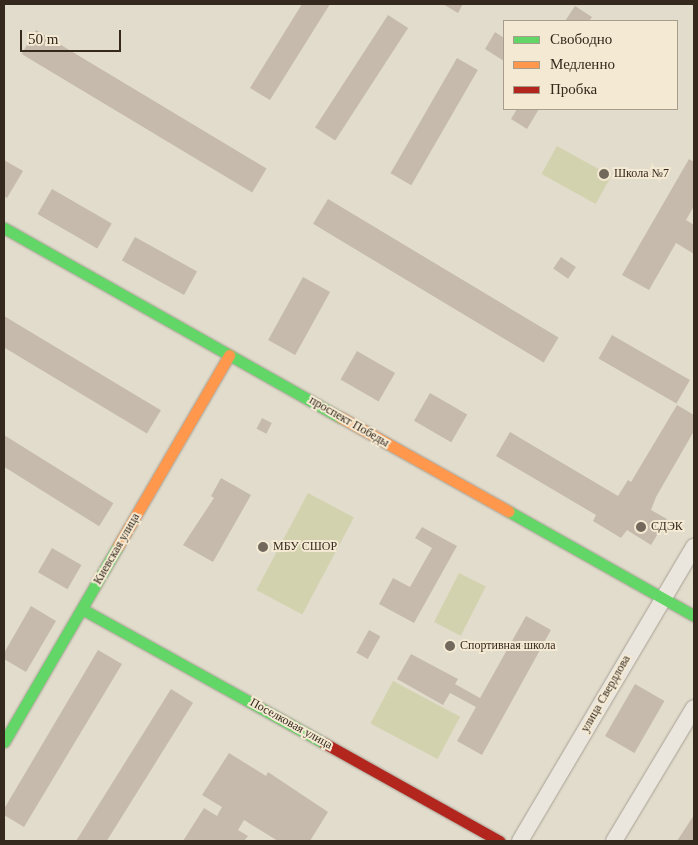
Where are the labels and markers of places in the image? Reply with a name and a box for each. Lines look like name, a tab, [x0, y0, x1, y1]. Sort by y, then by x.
place label: Школа №7	[614, 167, 669, 181]
marker: Школа №7	[598, 168, 610, 180]
place label: СДЭК	[651, 520, 683, 534]
marker: СДЭК	[635, 521, 647, 533]
place label: МБУ СШОР	[273, 540, 337, 554]
marker: МБУ СШОР	[257, 541, 269, 553]
place label: Спортивная школа	[460, 639, 555, 653]
marker: Спортивная школа	[444, 640, 456, 652]

